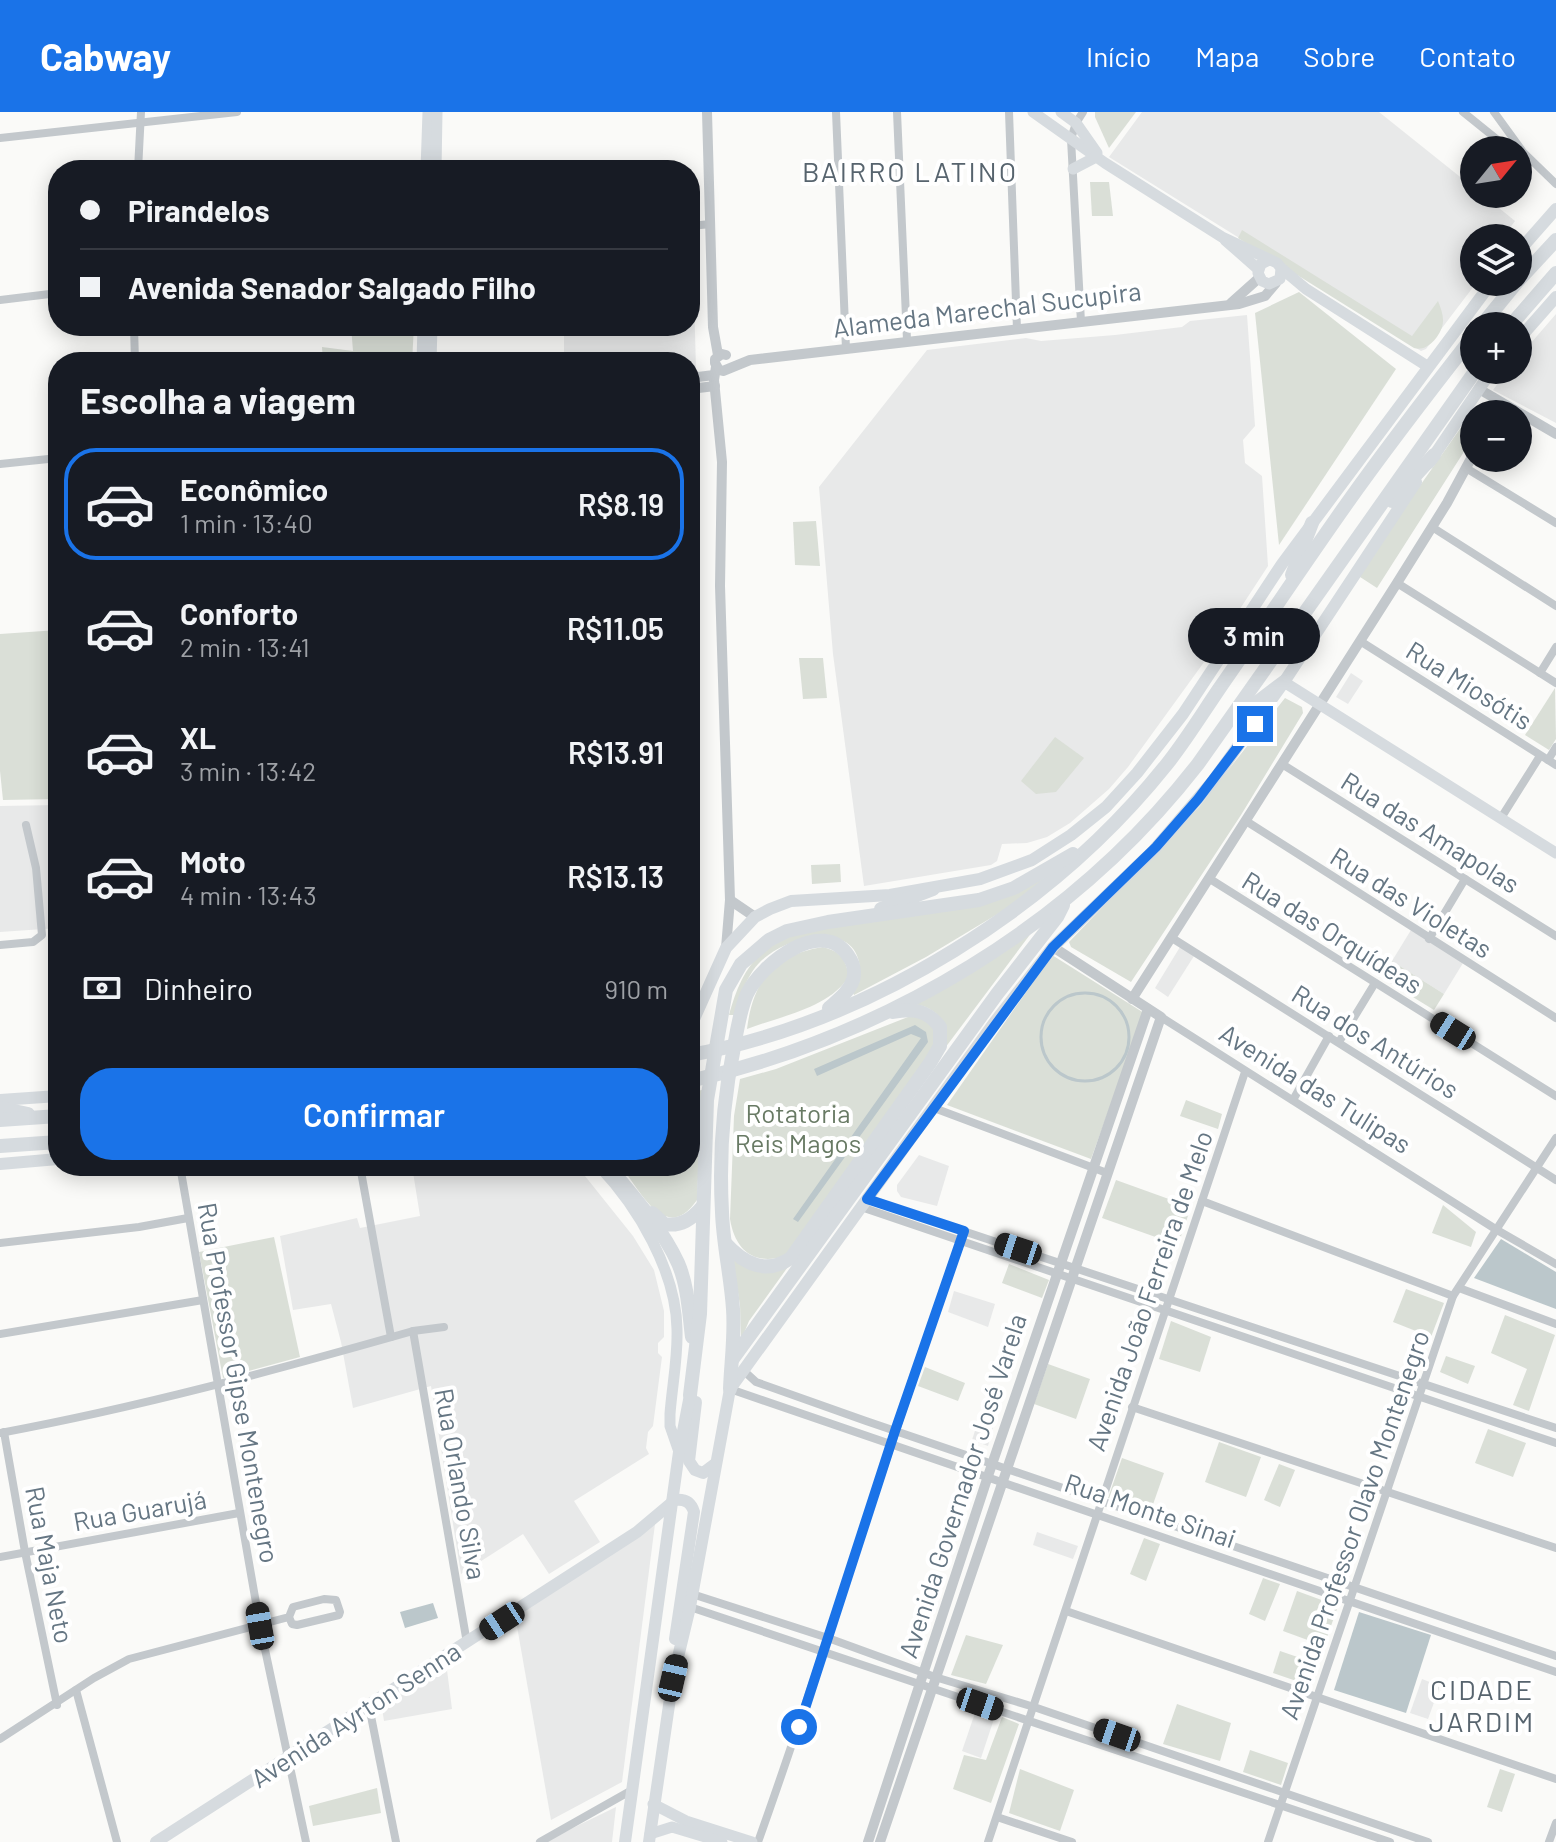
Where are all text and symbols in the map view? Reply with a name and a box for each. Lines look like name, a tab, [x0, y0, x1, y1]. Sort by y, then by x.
text: Cabway	[40, 33, 171, 79]
text: Início	[1086, 39, 1151, 73]
text: Mapa	[1195, 39, 1259, 73]
text: Sobre	[1303, 39, 1375, 73]
text: Contato	[1419, 39, 1516, 73]
north arrow	[1460, 136, 1532, 208]
map controls	[1460, 136, 1532, 472]
district label: BAIRRO LATINO	[802, 154, 1018, 188]
text: Pirandelos	[128, 192, 269, 228]
button: layers	[1460, 224, 1532, 296]
text: Avenida Senador Salgado Filho	[128, 269, 536, 305]
street label: Alameda Marechal Sucupira	[831, 274, 1143, 343]
button: +	[1460, 312, 1532, 384]
text: Escolha a viagem	[80, 378, 356, 421]
button: −	[1460, 400, 1532, 472]
icon: car	[84, 468, 156, 540]
text: Econômico	[180, 471, 328, 507]
text: R$8.19	[578, 486, 664, 522]
text: 1 min · 13:40	[180, 507, 313, 538]
icon: car	[84, 592, 156, 664]
text: Conforto	[180, 595, 298, 631]
callout: 3 min	[1189, 608, 1321, 664]
text: R$11.05	[567, 610, 664, 646]
text: 3 min	[1223, 620, 1285, 651]
text: 2 min · 13:41	[180, 631, 309, 662]
street label: Rua Miosótis	[1401, 634, 1538, 736]
route end	[1237, 706, 1273, 742]
icon: car	[84, 716, 156, 788]
text: XL	[180, 719, 216, 755]
text: R$13.91	[568, 734, 664, 770]
text: 3 min · 13:42	[180, 755, 316, 786]
street label: Rua das Amapolas	[1336, 764, 1526, 899]
icon: car	[84, 840, 156, 912]
street label: Rua das Violetas	[1325, 840, 1498, 964]
text: Moto	[180, 843, 246, 879]
text: R$13.13	[567, 858, 664, 894]
street label: Rua das Orquídeas	[1237, 864, 1429, 1000]
text: 4 min · 13:43	[180, 879, 317, 910]
icon: cash	[80, 966, 124, 1010]
text: Dinheiro	[144, 970, 253, 1006]
text: 910 m	[604, 973, 668, 1004]
street label: Rua dos Antúrios	[1287, 977, 1465, 1104]
car	[1426, 1008, 1480, 1054]
street label: Avenida das Tulipas	[1214, 1016, 1417, 1159]
button: Confirmar	[80, 1068, 668, 1160]
park label: Rotatoria Reis Magos	[735, 1097, 861, 1158]
street label: Avenida João Ferreira de Melo	[1079, 1126, 1218, 1455]
street label: Rua Professor Gipse Montenegro	[192, 1200, 286, 1565]
car	[991, 1230, 1045, 1268]
street label: Avenida Governador José Varela	[891, 1310, 1032, 1661]
street label: Avenida Professor Olavo Montenegro	[1272, 1326, 1435, 1723]
street label: Rua Orlando Silva	[429, 1386, 494, 1582]
street label: Rua Monte Sinai	[1061, 1466, 1240, 1553]
street label: Rua Maja Neto	[20, 1483, 81, 1646]
street label: Rua Guarujá	[71, 1483, 209, 1536]
car	[475, 1598, 529, 1644]
car	[244, 1600, 276, 1652]
street label: Avenida Ayrton Senna	[244, 1634, 466, 1793]
car	[656, 1652, 690, 1704]
district label: CIDADE JARDIM	[1429, 1672, 1535, 1738]
car	[953, 1685, 1007, 1723]
route start	[781, 1709, 817, 1745]
car	[1090, 1716, 1144, 1754]

